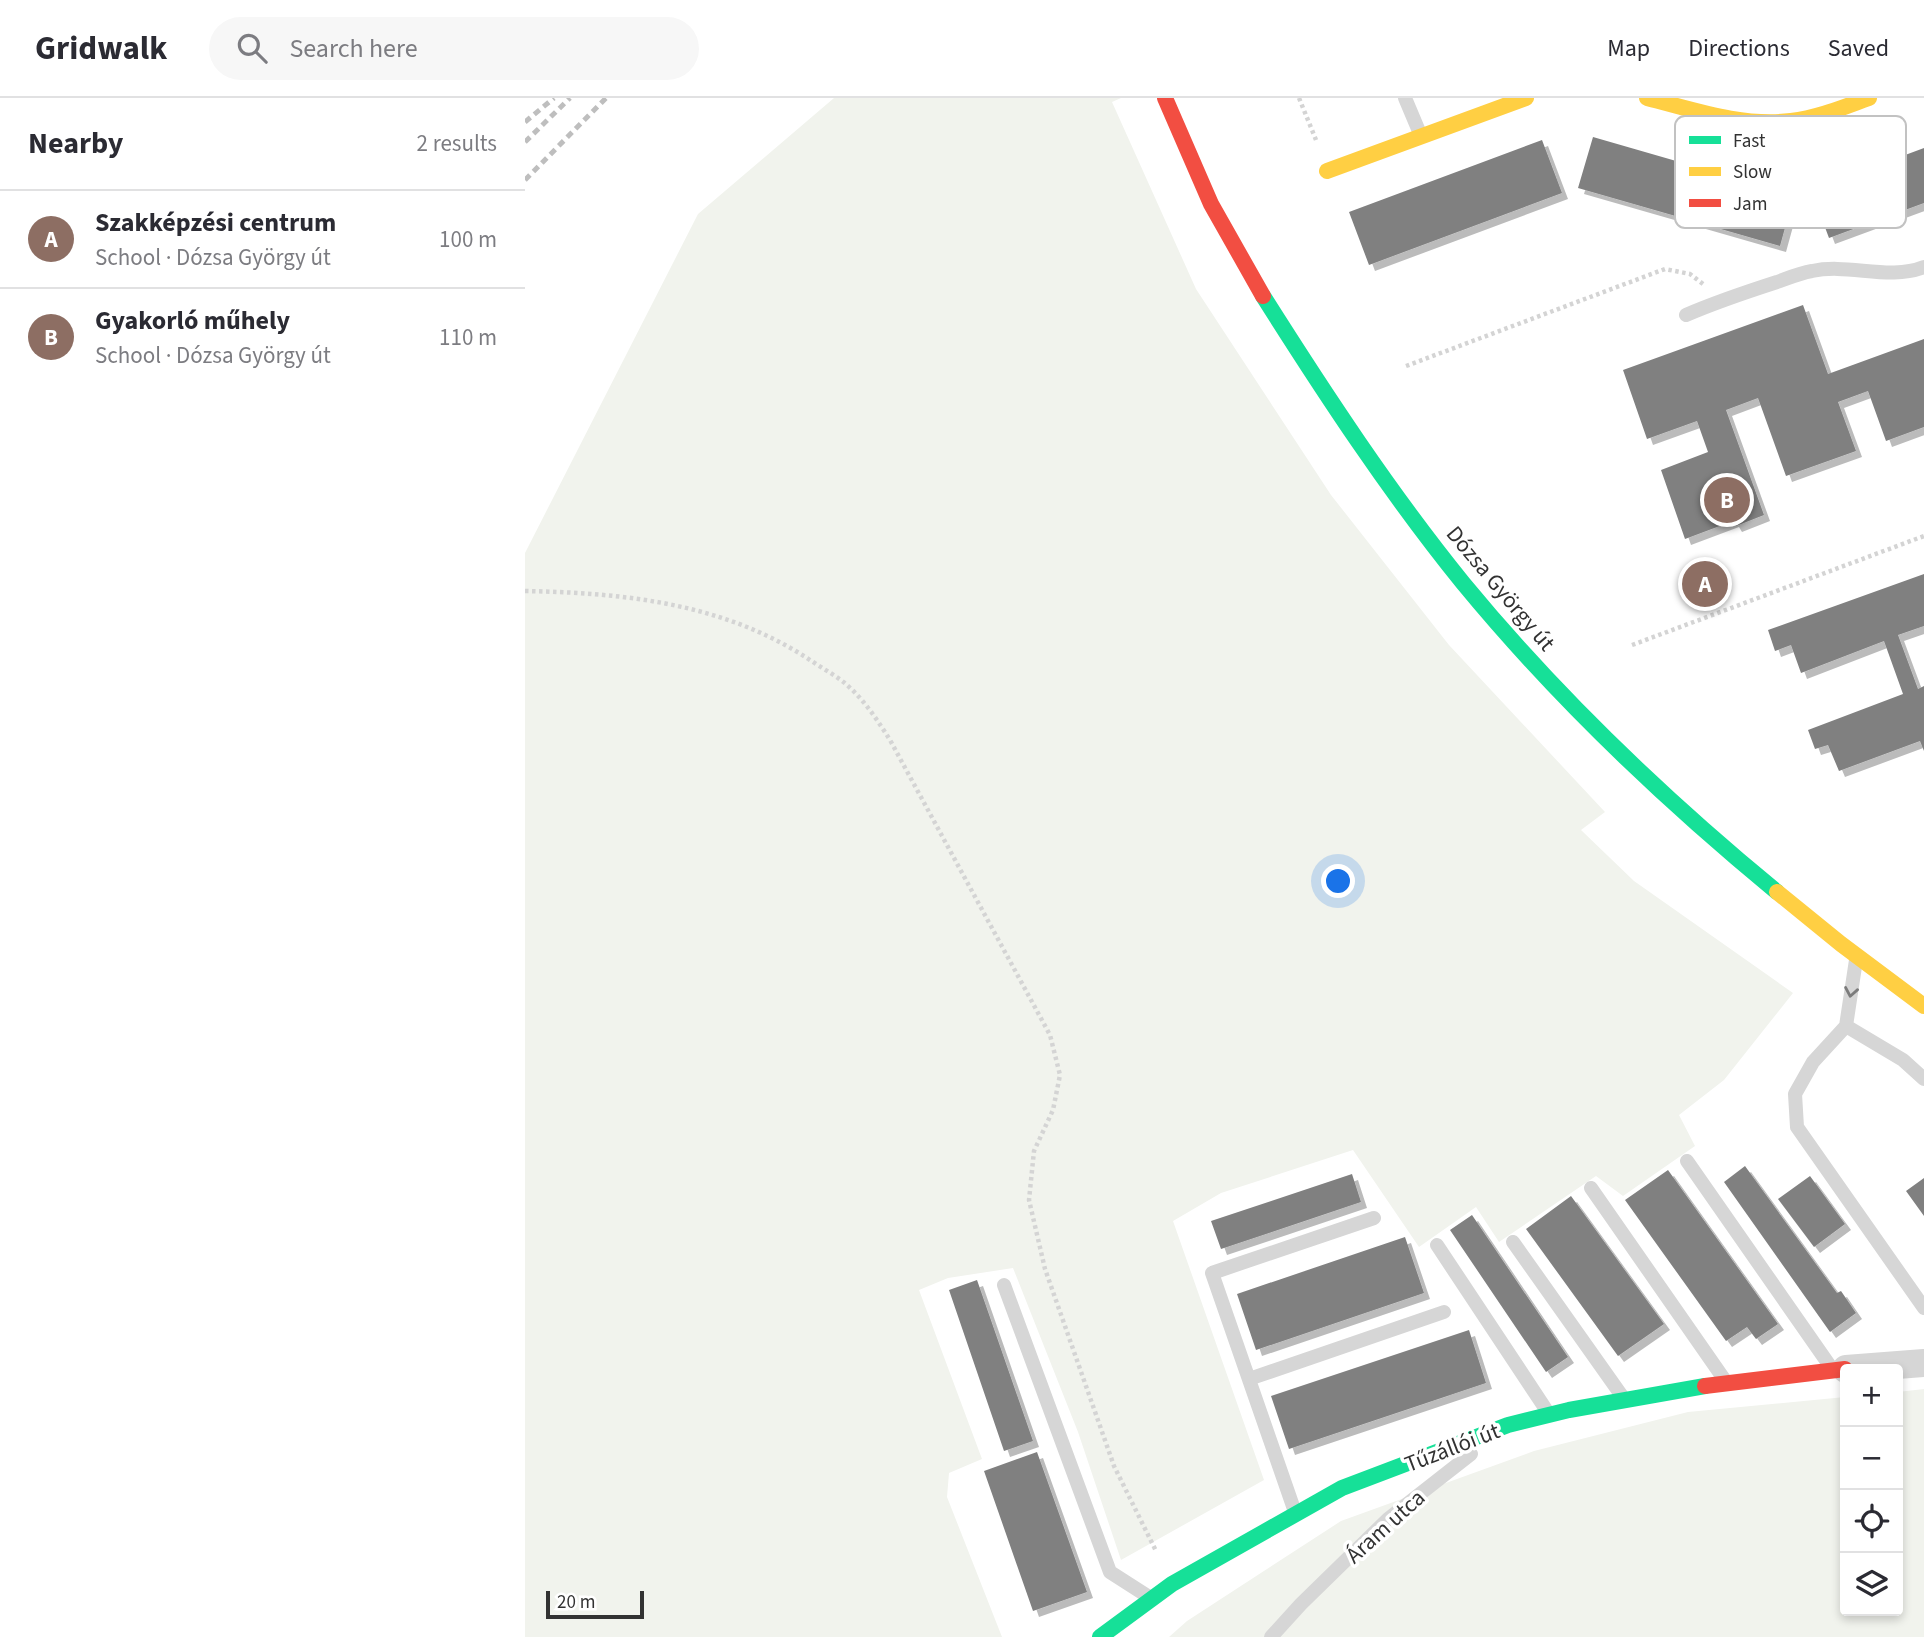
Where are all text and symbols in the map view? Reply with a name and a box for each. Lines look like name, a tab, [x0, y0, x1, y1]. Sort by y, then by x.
search box	[209, 17, 699, 80]
text: Gridwalk	[35, 25, 167, 72]
icon: search	[233, 29, 271, 67]
text: Search here	[289, 30, 418, 67]
text: Map	[1607, 31, 1650, 66]
text: Directions	[1688, 31, 1790, 66]
text: Saved	[1828, 31, 1889, 66]
legend	[1675, 116, 1906, 228]
text: Nearby	[28, 122, 123, 165]
text: 2 results	[417, 127, 497, 160]
text: Fast	[1733, 128, 1766, 155]
text: Slow	[1733, 159, 1772, 186]
text: Jam	[1733, 191, 1767, 218]
text: Szakképzési centrum	[95, 204, 336, 241]
text: A	[44, 223, 58, 256]
text: 100 m	[439, 223, 497, 256]
text: School · Dózsa György út	[95, 241, 331, 274]
text: Gyakorló műhely	[95, 302, 290, 339]
text: B	[44, 321, 58, 354]
text: 110 m	[439, 321, 497, 354]
text: School · Dózsa György út	[95, 339, 331, 372]
pin: B	[1704, 474, 1750, 526]
street label: Dózsa György út	[1438, 518, 1563, 658]
pin: A	[1682, 558, 1728, 610]
your location	[1321, 864, 1355, 898]
one-way arrow	[1844, 986, 1859, 998]
map controls	[1840, 1364, 1903, 1616]
button: +	[1840, 1364, 1903, 1427]
street label: Tűzállói út	[1400, 1414, 1505, 1481]
button: −	[1840, 1427, 1903, 1490]
street label: Áram utca	[1338, 1482, 1432, 1571]
button: locate	[1840, 1490, 1903, 1553]
button: layers	[1840, 1553, 1903, 1616]
scale bar	[546, 1588, 644, 1620]
text: 20 m	[557, 1589, 595, 1616]

